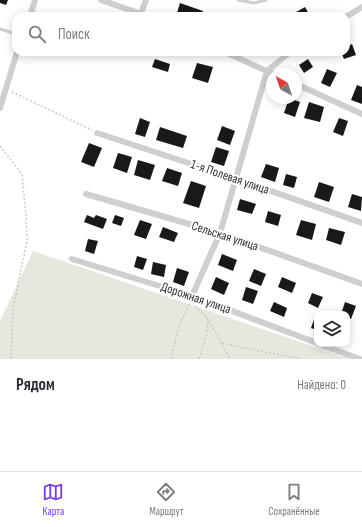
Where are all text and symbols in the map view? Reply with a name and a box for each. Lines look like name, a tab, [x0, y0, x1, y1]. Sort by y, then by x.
search box	[12, 12, 350, 56]
icon: search	[26, 23, 48, 45]
text: Поиск	[58, 25, 90, 44]
north arrow	[266, 68, 302, 104]
street label: 1-я Полевая улица	[189, 156, 271, 198]
street label: Сельская улица	[190, 218, 260, 254]
street label: Дорожная улица	[159, 279, 233, 317]
map controls	[314, 311, 350, 347]
button: layers	[314, 311, 350, 347]
text: Рядом	[16, 375, 55, 395]
text: Найдено: 0	[297, 377, 346, 393]
tab: Карта	[42, 481, 64, 518]
tab: Маршрут	[149, 481, 184, 518]
tab: Сохранённые	[268, 481, 320, 518]

